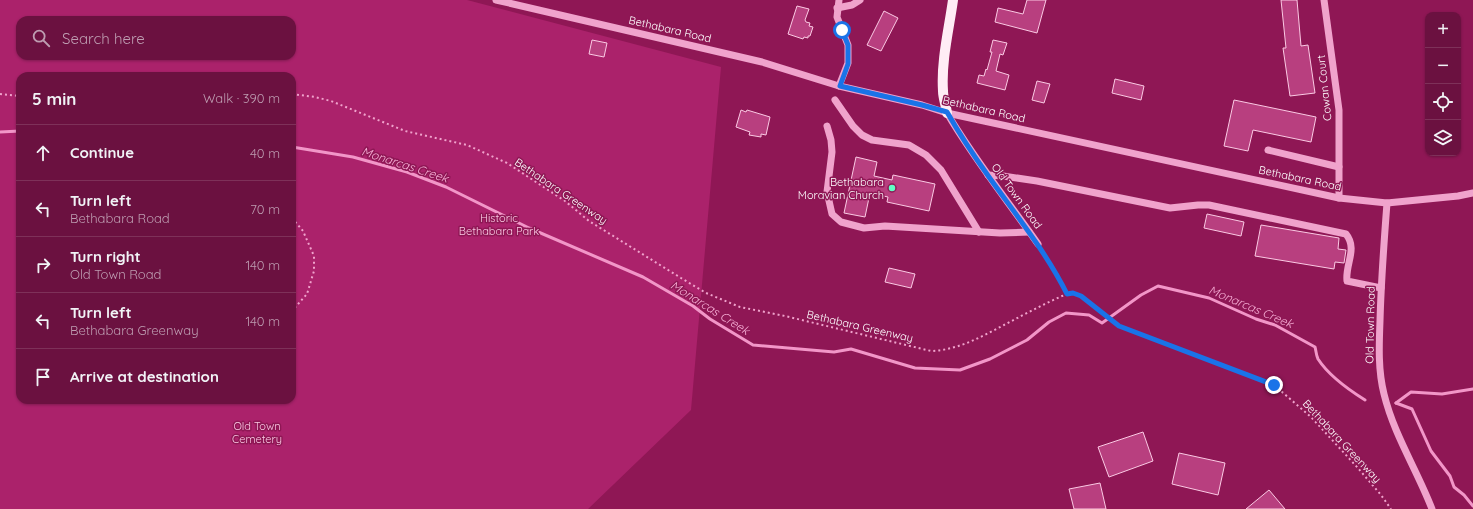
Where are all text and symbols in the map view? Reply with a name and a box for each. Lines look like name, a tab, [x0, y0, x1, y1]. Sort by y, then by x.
map controls	[1425, 12, 1461, 156]
button: +	[1425, 12, 1461, 48]
street label: Bethabara Road	[627, 13, 713, 45]
search box	[16, 16, 296, 60]
route start	[833, 21, 851, 39]
icon: search	[30, 27, 52, 49]
text: Search here	[62, 29, 145, 48]
button: −	[1425, 48, 1461, 84]
street label: Cowan Court	[1314, 54, 1334, 122]
button: locate	[1425, 84, 1461, 120]
text: 5 min	[32, 88, 76, 109]
text: Walk · 390 m	[203, 90, 280, 106]
street label: Bethabara Road	[941, 93, 1027, 125]
button: layers	[1425, 120, 1461, 156]
icon: ahead	[32, 142, 54, 164]
text: Continue	[70, 143, 134, 162]
water label: Monarcas Creek	[360, 143, 452, 186]
text: 40 m	[250, 145, 280, 161]
street label: Bethabara Greenway	[512, 155, 610, 227]
street label: Old Town Road	[989, 161, 1045, 231]
street label: Bethabara Road	[1257, 162, 1343, 194]
place label: Bethabara Moravian Church	[798, 175, 884, 202]
marker: Bethabara Moravian Church	[887, 183, 897, 193]
text: Turn left	[70, 191, 132, 210]
icon: left	[32, 198, 54, 220]
text: 70 m	[250, 201, 280, 217]
text: Bethabara Road	[70, 210, 170, 226]
park label: Historic Bethabara Park	[459, 211, 539, 238]
text: Turn right	[70, 247, 141, 266]
icon: right	[32, 254, 54, 276]
text: 140 m	[245, 257, 280, 273]
text: Old Town Road	[70, 266, 161, 282]
water label: Monarcas Creek	[668, 277, 754, 339]
water label: Monarcas Creek	[1207, 282, 1297, 332]
street label: Old Town Road	[1362, 286, 1378, 364]
text: Turn left	[70, 303, 132, 322]
street label: Bethabara Greenway	[805, 307, 915, 345]
icon: left	[32, 310, 54, 332]
text: 140 m	[245, 313, 280, 329]
text: Bethabara Greenway	[70, 322, 199, 338]
icon: arrive	[32, 366, 54, 388]
text: Arrive at destination	[70, 367, 219, 386]
route end	[1265, 376, 1283, 394]
street label: Bethabara Greenway	[1300, 396, 1384, 486]
park label: Old Town Cemetery	[232, 419, 282, 446]

